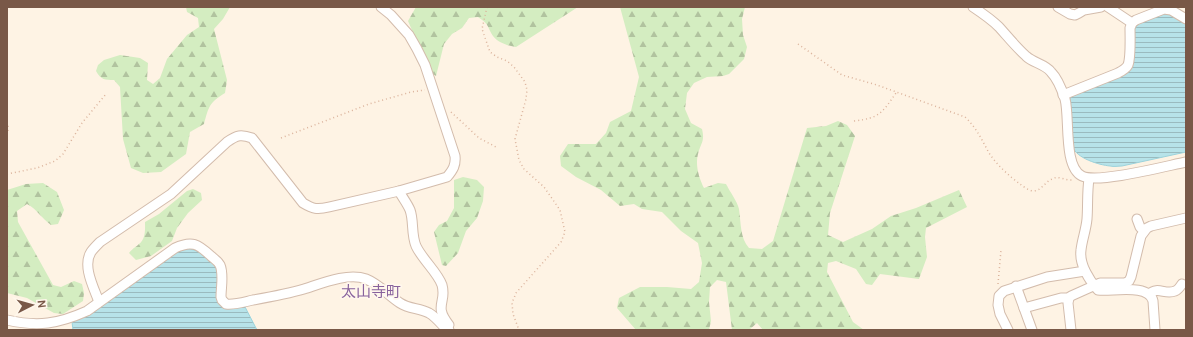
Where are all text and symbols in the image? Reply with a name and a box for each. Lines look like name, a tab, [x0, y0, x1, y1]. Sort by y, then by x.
district label: 太山寺町	[341, 283, 401, 301]
north arrow	[12, 285, 52, 325]
text: N	[35, 299, 49, 309]

